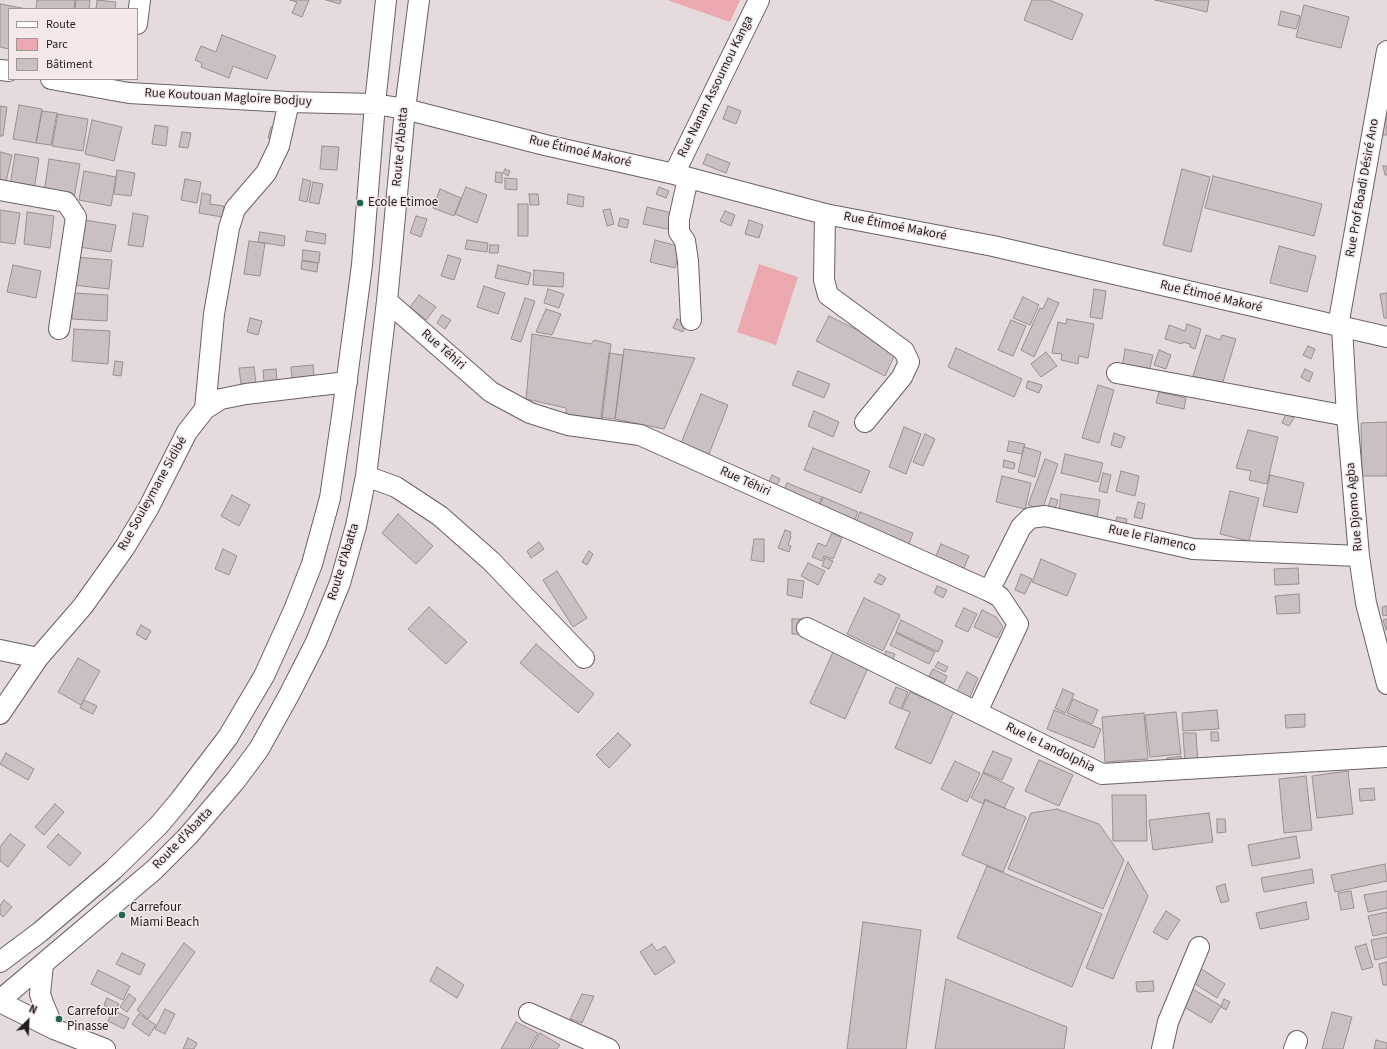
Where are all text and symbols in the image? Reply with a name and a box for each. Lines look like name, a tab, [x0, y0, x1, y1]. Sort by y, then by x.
legend	[8, 8, 138, 80]
street label: Rue Nanan Assoumou Kanga	[675, 14, 757, 160]
text: Route	[46, 16, 76, 33]
text: Parc	[46, 36, 68, 53]
text: Bâtiment	[46, 56, 92, 73]
street label: Rue Koutouan Magloire Bodjuy	[144, 86, 312, 110]
street label: Route d'Abatta	[390, 107, 412, 187]
street label: Rue Prof Boadi Désiré Ano	[1343, 117, 1383, 259]
street label: Rue Étimoé Makoré	[527, 133, 633, 171]
place label: Ecole Etimoe	[368, 195, 438, 211]
marker: Ecole Etimoe	[355, 198, 365, 208]
street label: Rue Étimoé Makoré	[842, 209, 948, 245]
street label: Rue Étimoé Makoré	[1158, 278, 1264, 316]
street label: Rue Téhiri	[417, 326, 469, 374]
street label: Rue Souleymane Sidibé	[115, 434, 191, 554]
street label: Rue Djomo Agba	[1343, 462, 1367, 552]
street label: Rue Téhiri	[717, 464, 773, 500]
street label: Route d'Abatta	[325, 522, 363, 602]
street label: Rue le Flamenco	[1107, 522, 1197, 556]
street label: Rue le Landolphia	[1003, 720, 1097, 776]
street label: Route d'Abatta	[150, 805, 216, 873]
place label: Carrefour Miami Beach	[130, 900, 199, 931]
marker: Carrefour Miami Beach	[117, 910, 127, 920]
north arrow	[8, 1001, 48, 1041]
text: N	[27, 1001, 39, 1018]
place label: Carrefour Pinasse	[67, 1004, 119, 1035]
marker: Carrefour Pinasse	[54, 1014, 64, 1024]

